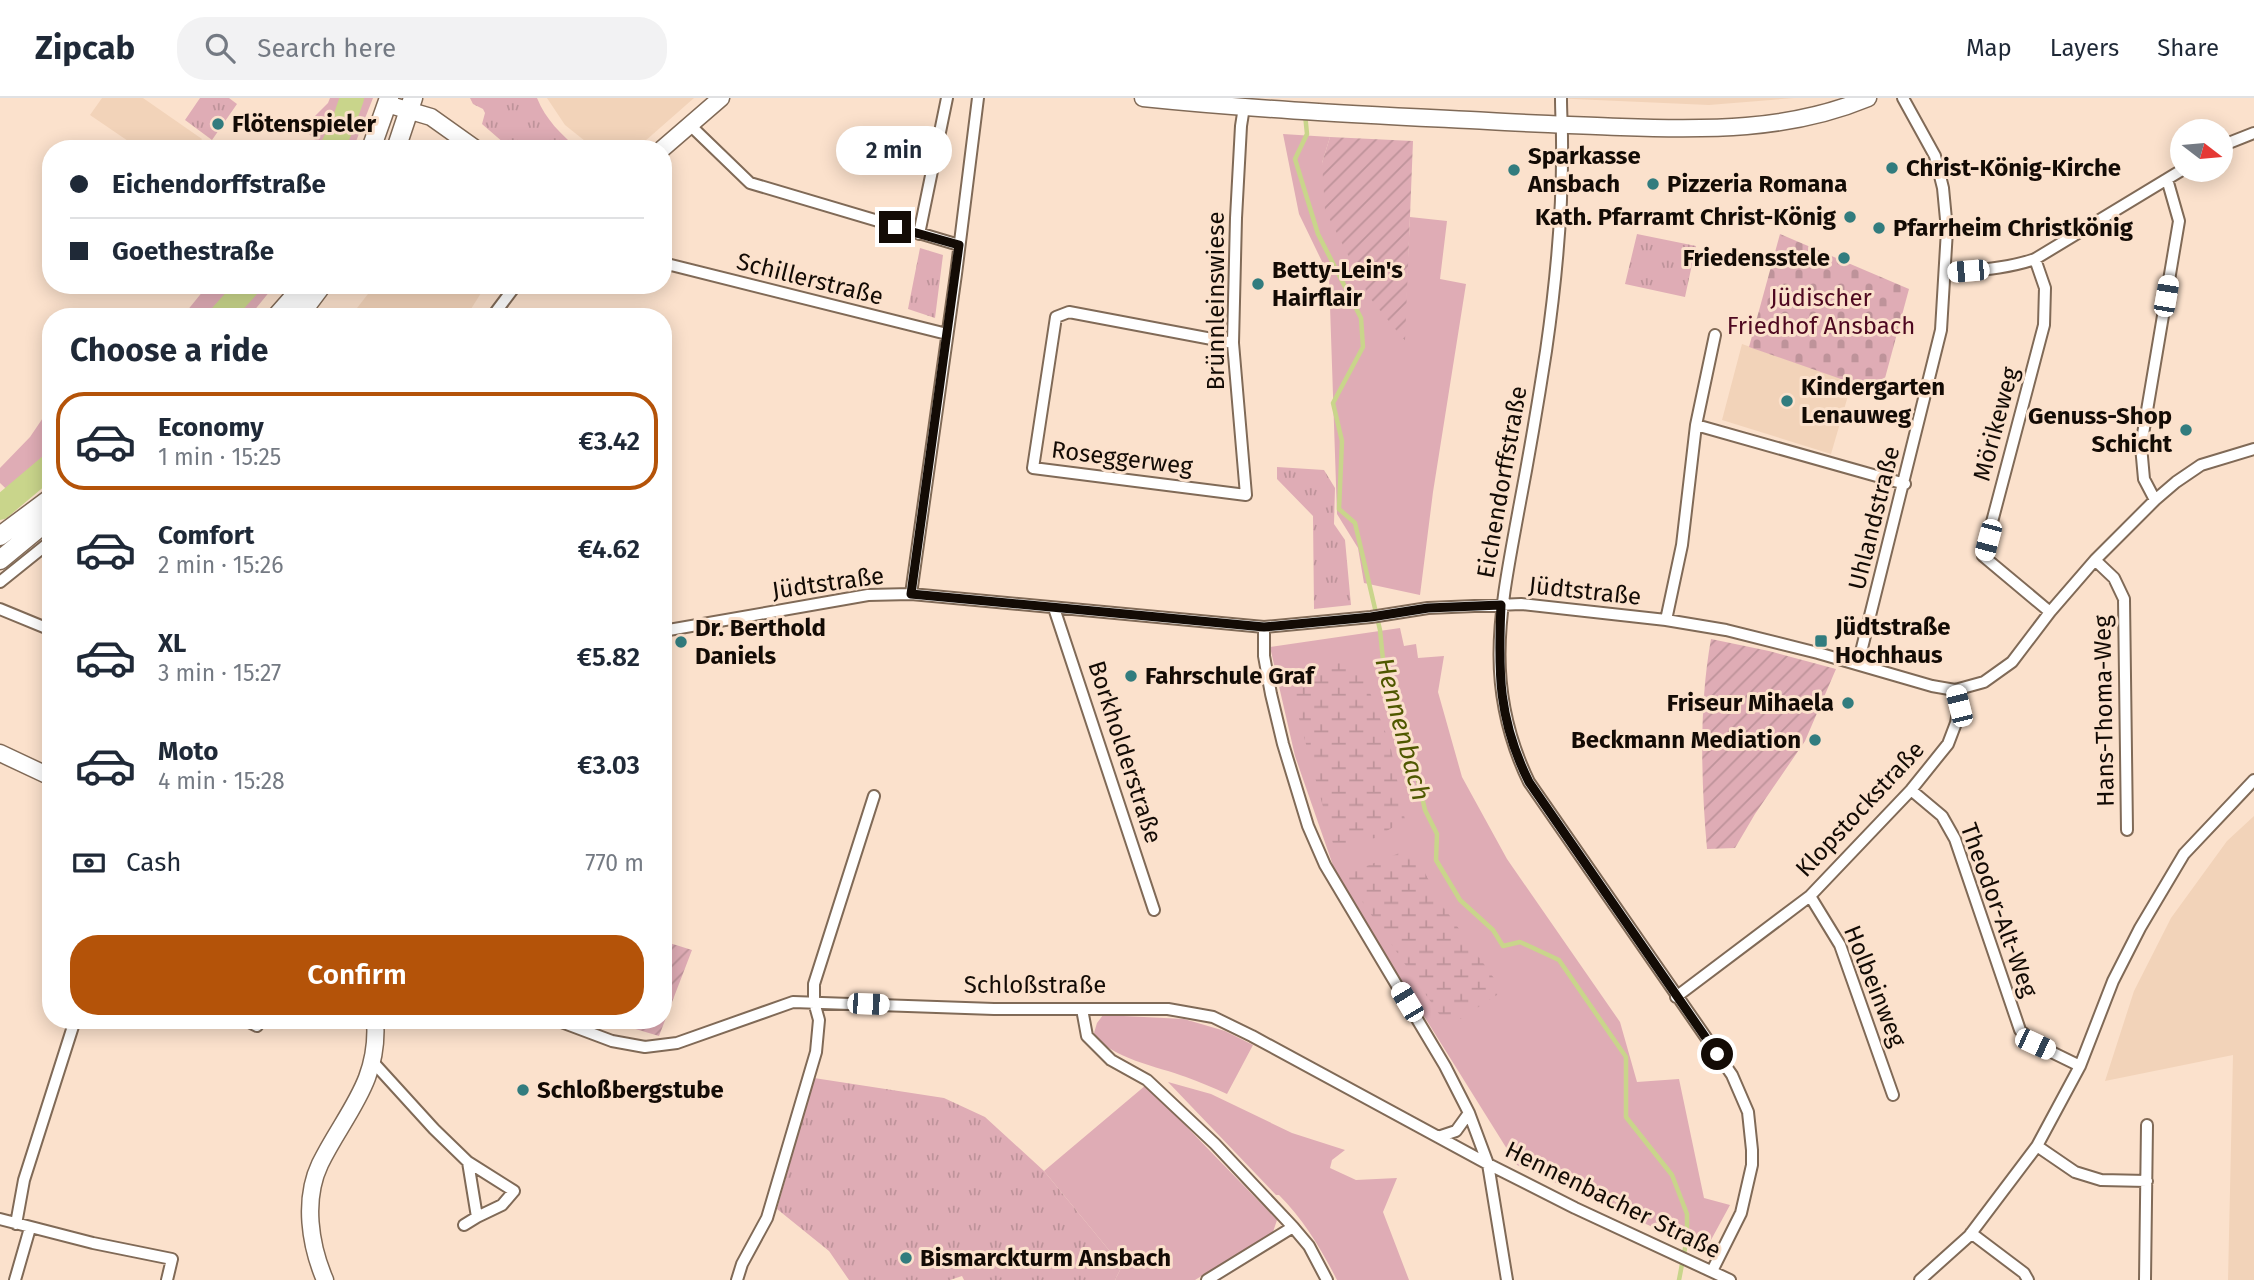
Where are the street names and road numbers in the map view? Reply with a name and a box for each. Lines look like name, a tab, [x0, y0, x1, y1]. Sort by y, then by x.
street label: Brünnleinswiese	[1202, 211, 1230, 391]
street label: Schillerstraße	[734, 247, 886, 311]
street label: Mörikeweg	[1967, 364, 2025, 484]
street label: Eichendorffstraße	[1471, 384, 1533, 580]
street label: Roseggerweg	[1050, 435, 1195, 481]
street label: Uhlandstraße	[1843, 443, 1905, 593]
street label: Jüdtstraße	[770, 561, 886, 605]
street label: Jüdtstraße	[1527, 571, 1643, 611]
street label: Hans-Thoma-Weg	[2088, 614, 2120, 807]
street label: Borkholderstraße	[1082, 657, 1168, 847]
street label: Klopstockstraße	[1790, 735, 1930, 883]
street label: Theodor-Alt-Weg	[1955, 819, 2044, 1001]
street label: Holbeinweg	[1838, 921, 1912, 1051]
street label: Schloßstraße	[964, 971, 1106, 999]
street label: Hennenbacher Straße	[1501, 1136, 1725, 1264]

